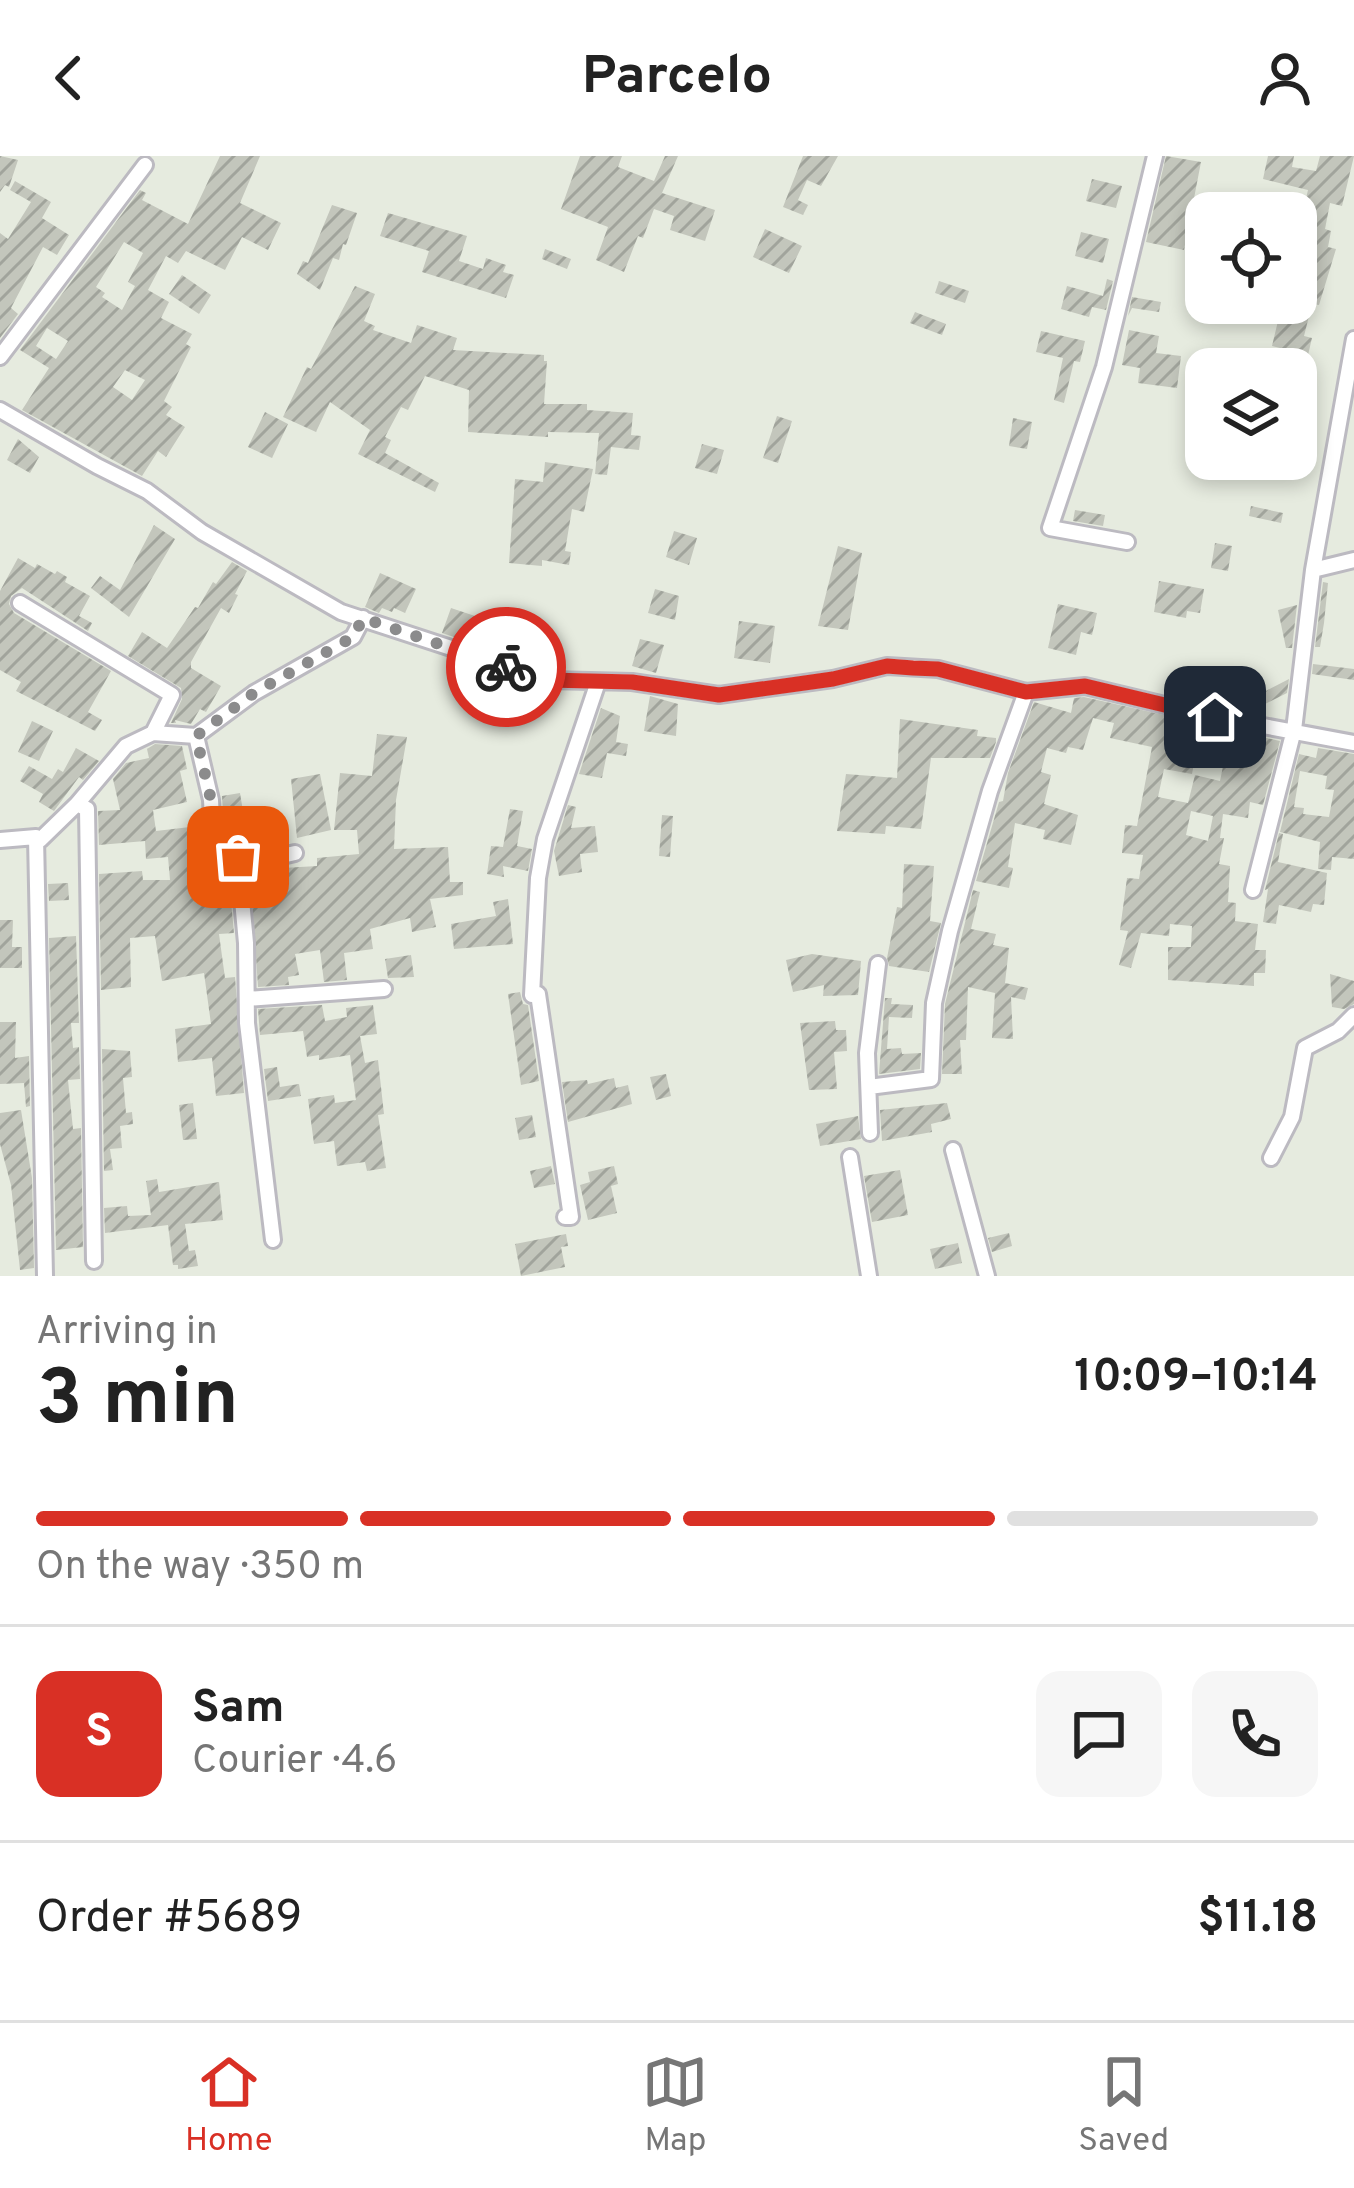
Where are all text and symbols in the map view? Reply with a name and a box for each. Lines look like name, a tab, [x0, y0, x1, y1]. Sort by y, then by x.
text: Parcelo	[582, 44, 772, 113]
icon: back	[36, 45, 102, 111]
icon: person	[1252, 45, 1318, 111]
map controls	[1185, 192, 1317, 480]
button: locate	[1185, 192, 1317, 324]
button: layers	[1185, 348, 1317, 480]
courier	[446, 607, 566, 727]
icon: bike	[473, 634, 539, 700]
pin	[1164, 666, 1266, 768]
icon: home	[1182, 684, 1248, 750]
pin	[187, 806, 289, 908]
icon: bag	[205, 824, 271, 890]
text: Arriving in	[36, 1309, 218, 1358]
text: 10:09–10:14	[1074, 1350, 1318, 1407]
text: 3 min	[36, 1353, 239, 1452]
text: On the way · 350 m	[36, 1544, 364, 1593]
button: chat	[1036, 1671, 1162, 1797]
button: phone	[1192, 1671, 1318, 1797]
text: Sam	[192, 1681, 284, 1738]
text: S	[85, 1705, 113, 1762]
text: Courier · 4.6	[192, 1738, 397, 1787]
text: Order #5689	[36, 1891, 302, 1948]
text: $11.18	[1197, 1891, 1318, 1948]
tab: Home	[185, 2049, 273, 2163]
tab: Map	[642, 2049, 708, 2163]
tab: Saved	[1078, 2049, 1169, 2163]

